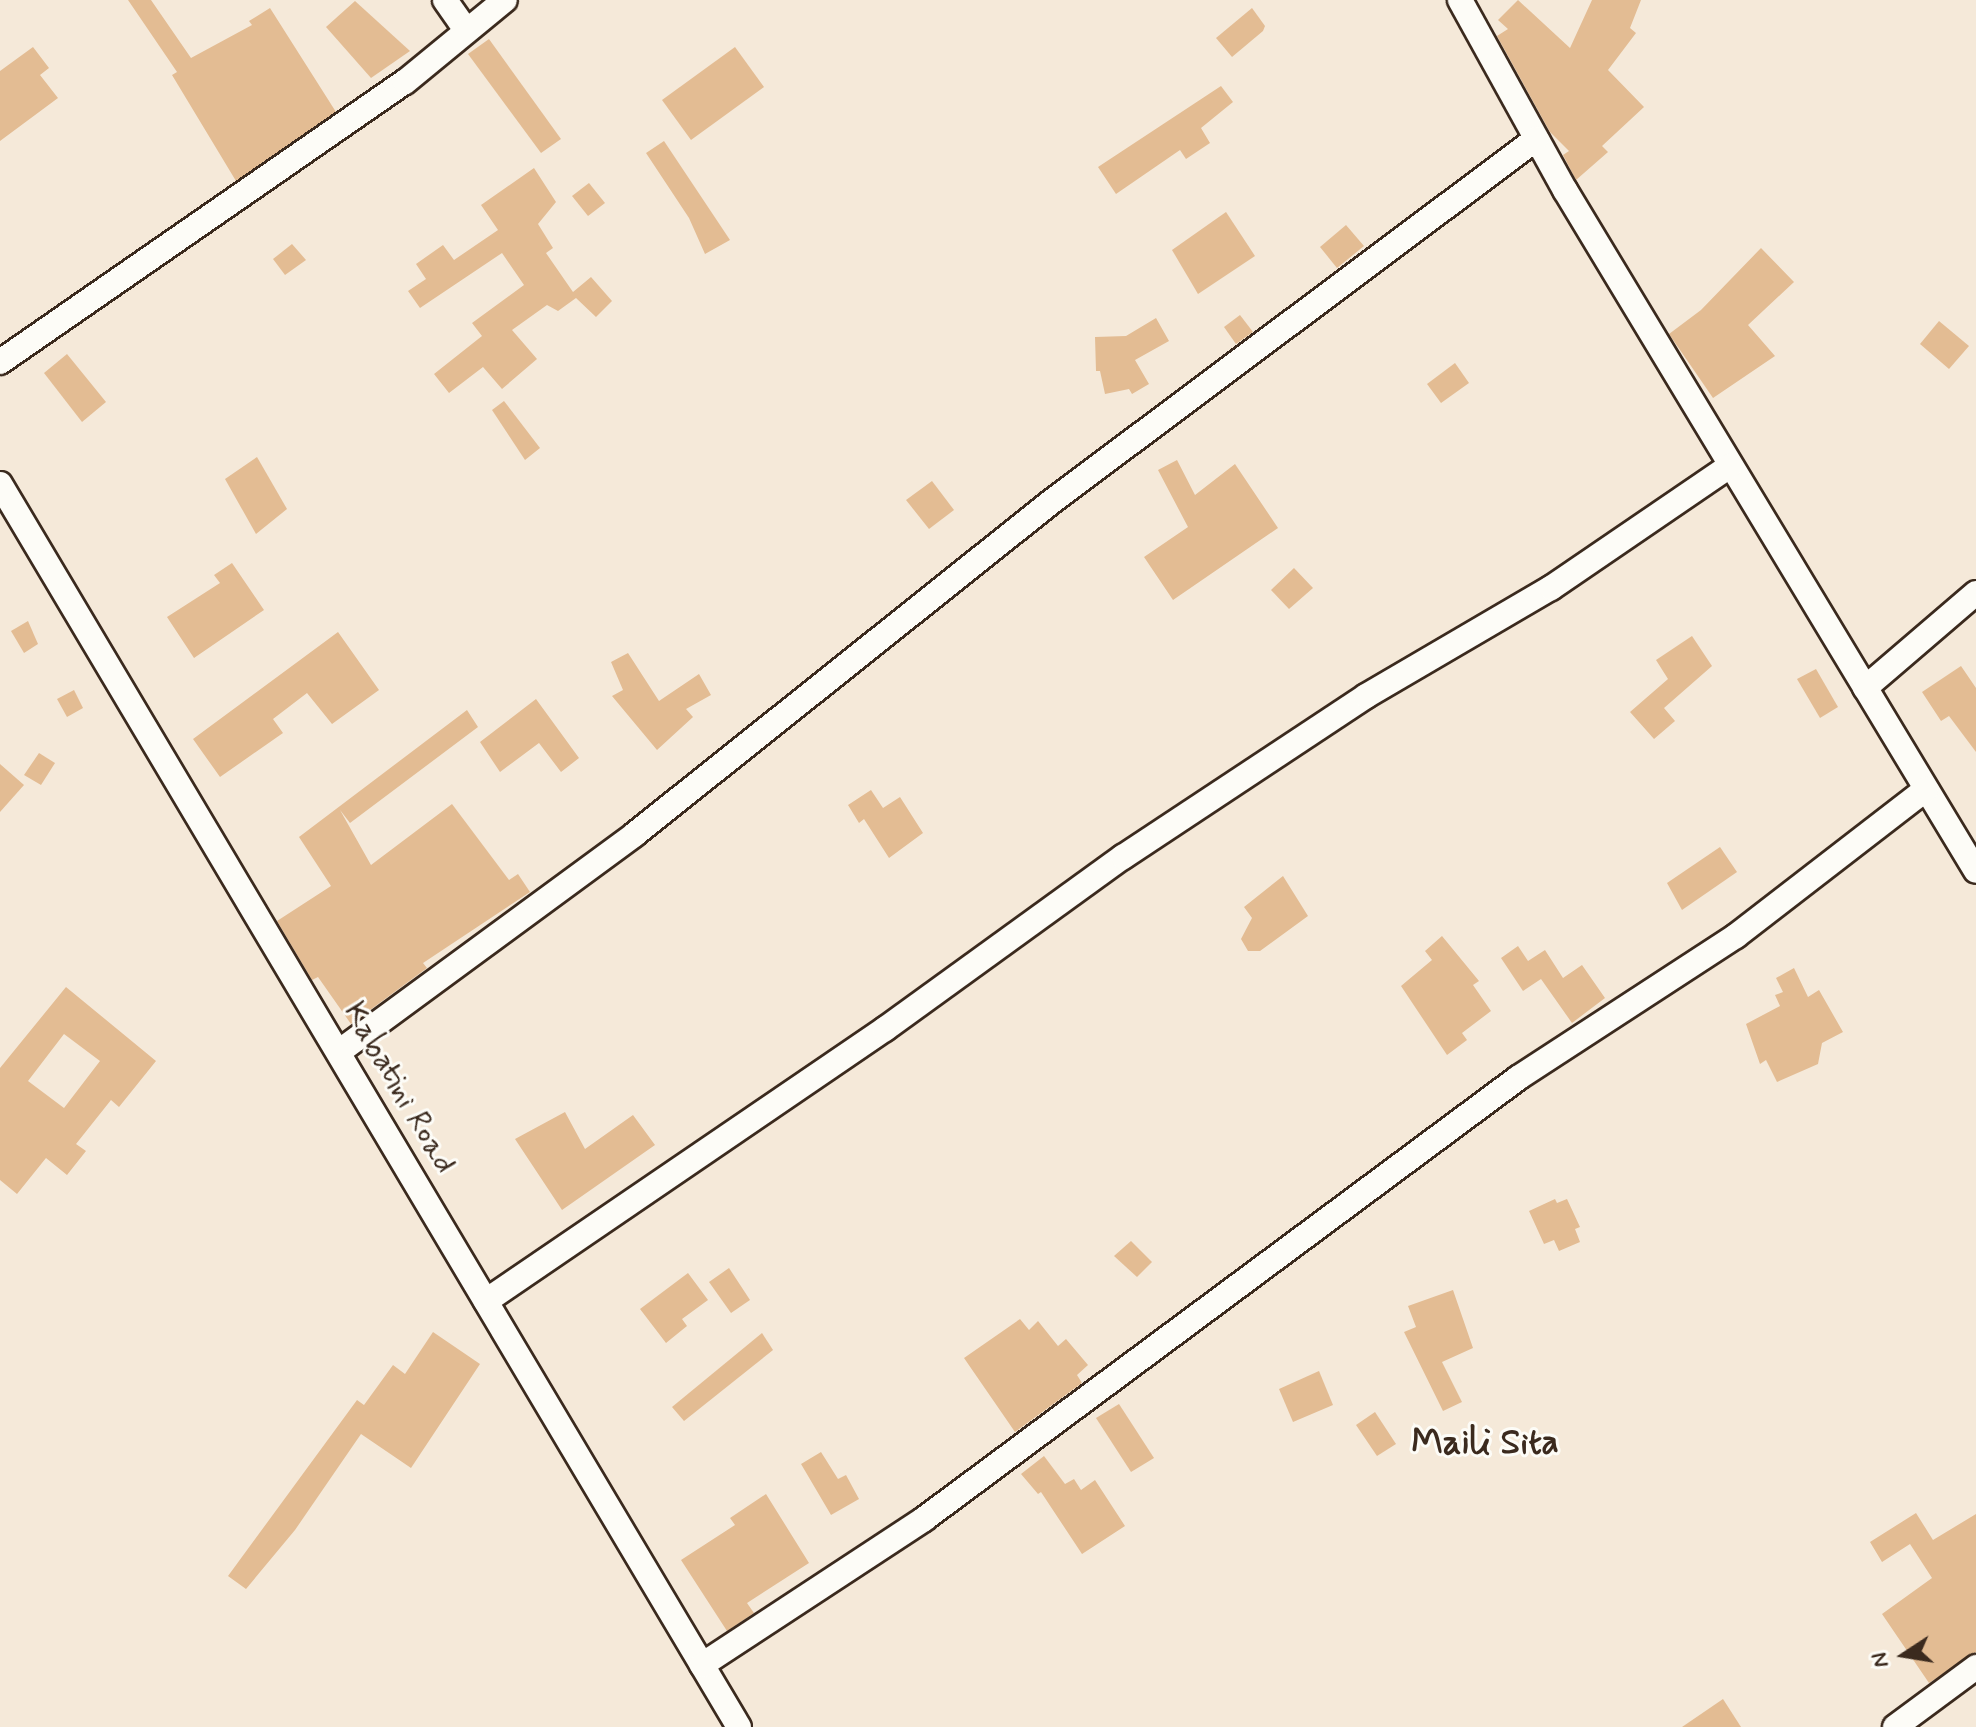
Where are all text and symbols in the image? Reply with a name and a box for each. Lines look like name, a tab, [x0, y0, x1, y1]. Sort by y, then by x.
street label: Kabatini Road	[335, 997, 463, 1179]
district label: Maili Sita	[1411, 1422, 1559, 1466]
north arrow	[1864, 1615, 1944, 1695]
text: N	[1865, 1650, 1896, 1670]

